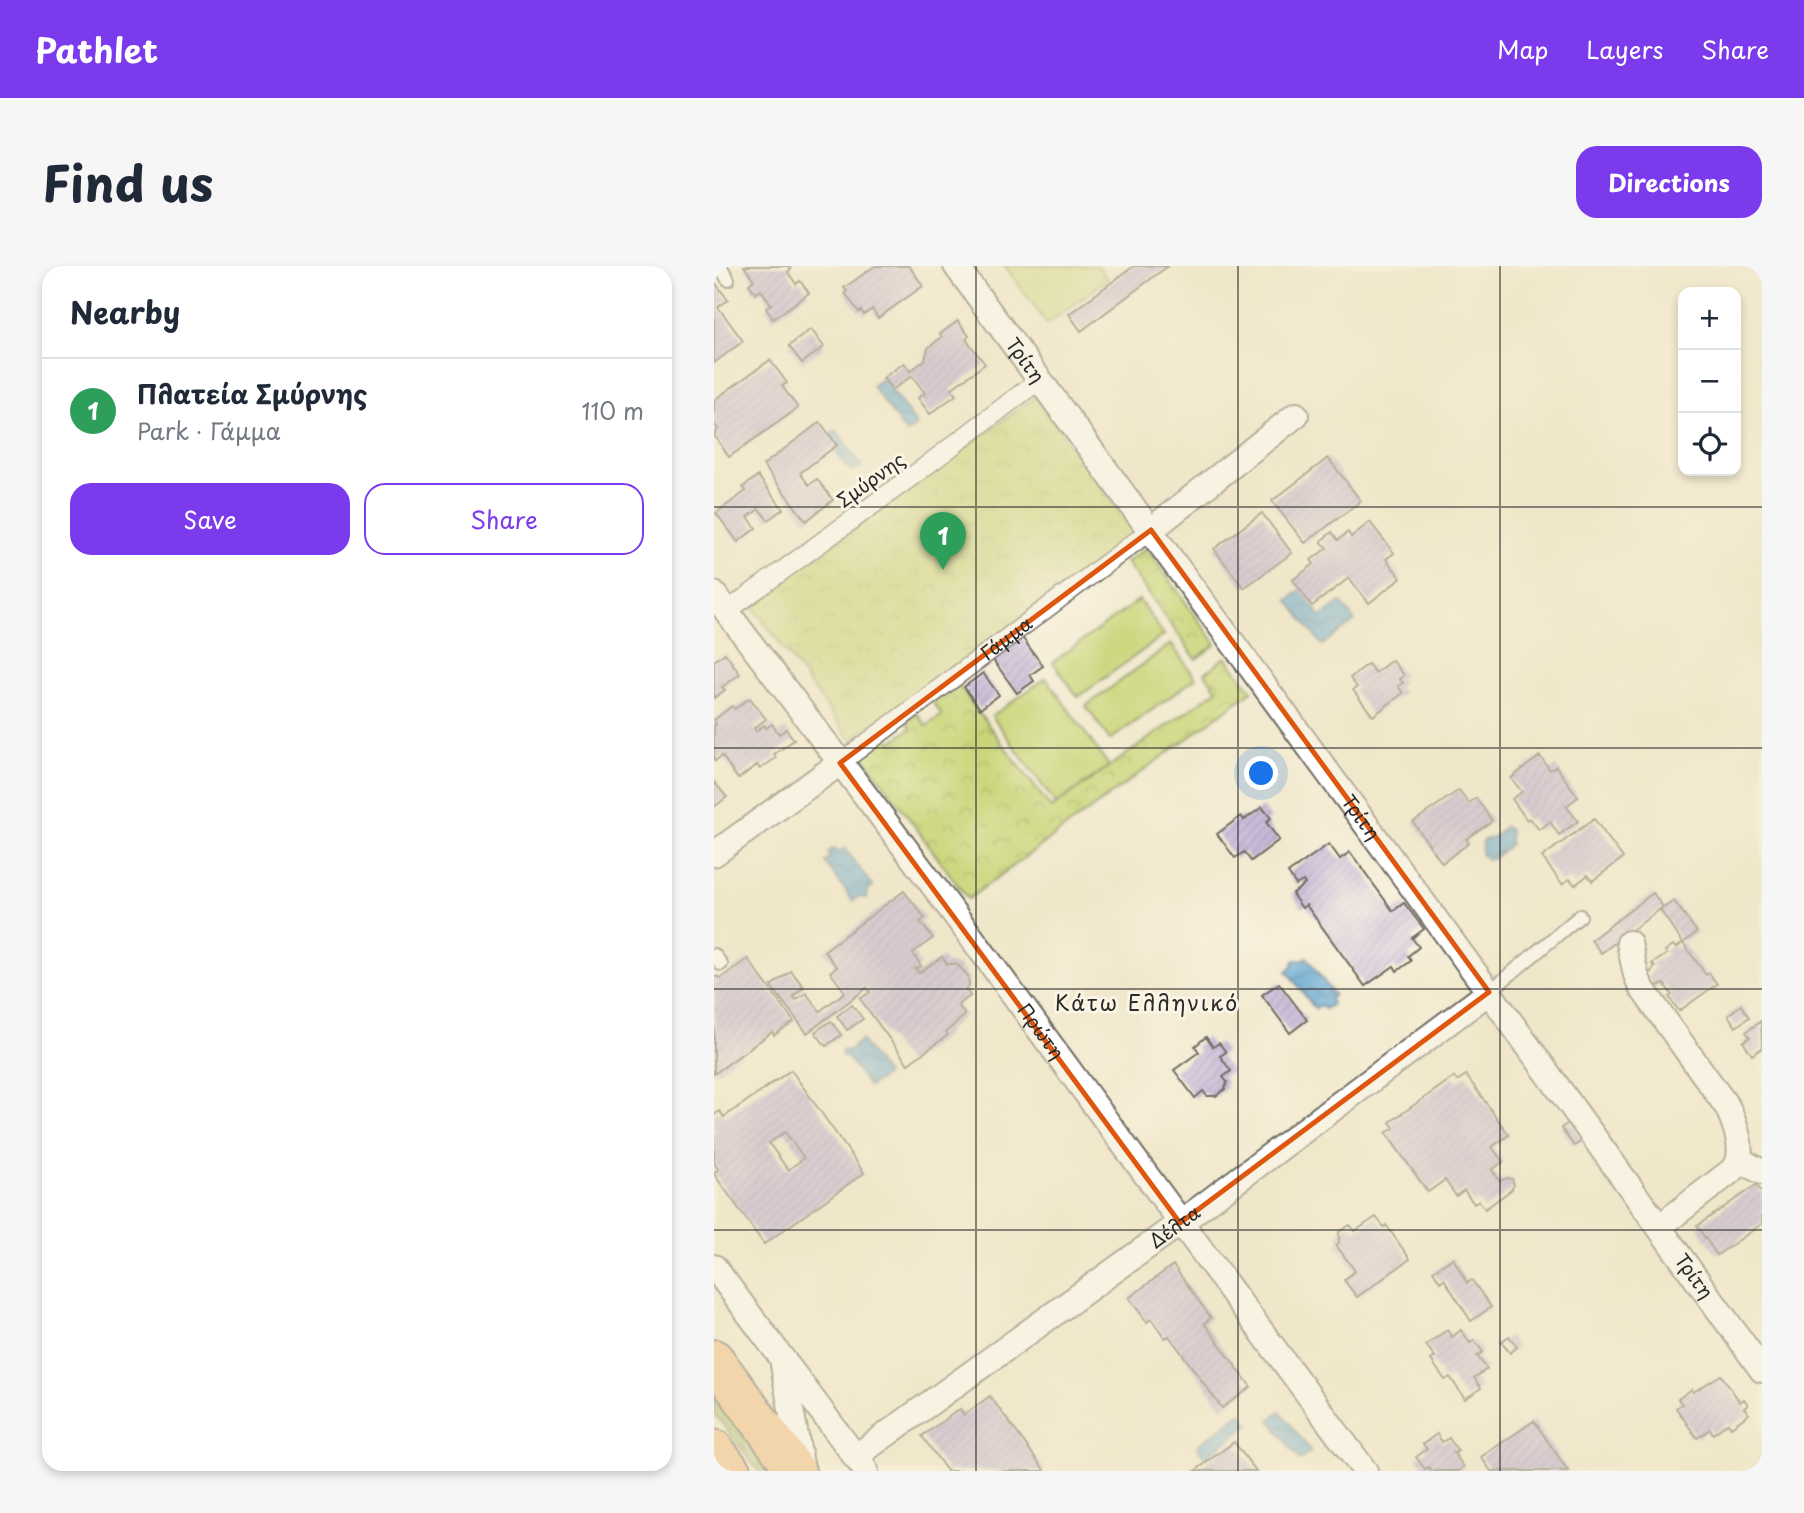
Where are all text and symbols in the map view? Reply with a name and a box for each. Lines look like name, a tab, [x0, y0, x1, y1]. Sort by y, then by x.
text: Pathlet	[35, 24, 158, 74]
text: Map	[1497, 31, 1548, 67]
text: Layers	[1586, 31, 1663, 67]
text: Share	[1701, 31, 1769, 67]
text: Find us	[42, 145, 213, 219]
button: Directions	[1576, 146, 1762, 218]
map controls	[1678, 287, 1741, 476]
button: +	[1678, 287, 1741, 350]
text: Nearby	[70, 289, 180, 334]
street label: Τρίτη	[1000, 331, 1052, 388]
button: −	[1678, 350, 1741, 413]
text: Πλατεία Σμύρνης	[137, 374, 367, 413]
text: 1	[88, 393, 99, 428]
text: 110 m	[582, 393, 644, 428]
text: Park · Γάμμα	[137, 413, 281, 448]
button: locate	[1678, 413, 1741, 476]
street label: Σμύρνης	[831, 445, 910, 513]
button: Save	[70, 483, 350, 555]
button: Share	[364, 483, 644, 555]
pin: 1	[920, 512, 966, 570]
street label: Γάμμα	[974, 609, 1038, 666]
your location	[1244, 756, 1278, 790]
street label: Τρίτη	[1336, 788, 1388, 845]
district label: Κάτω Ελληνικό	[1055, 986, 1239, 1018]
street label: Πρώτη	[1012, 997, 1072, 1065]
street label: Δέλτα	[1143, 1198, 1206, 1254]
street label: Τρίτη	[1669, 1247, 1721, 1304]

